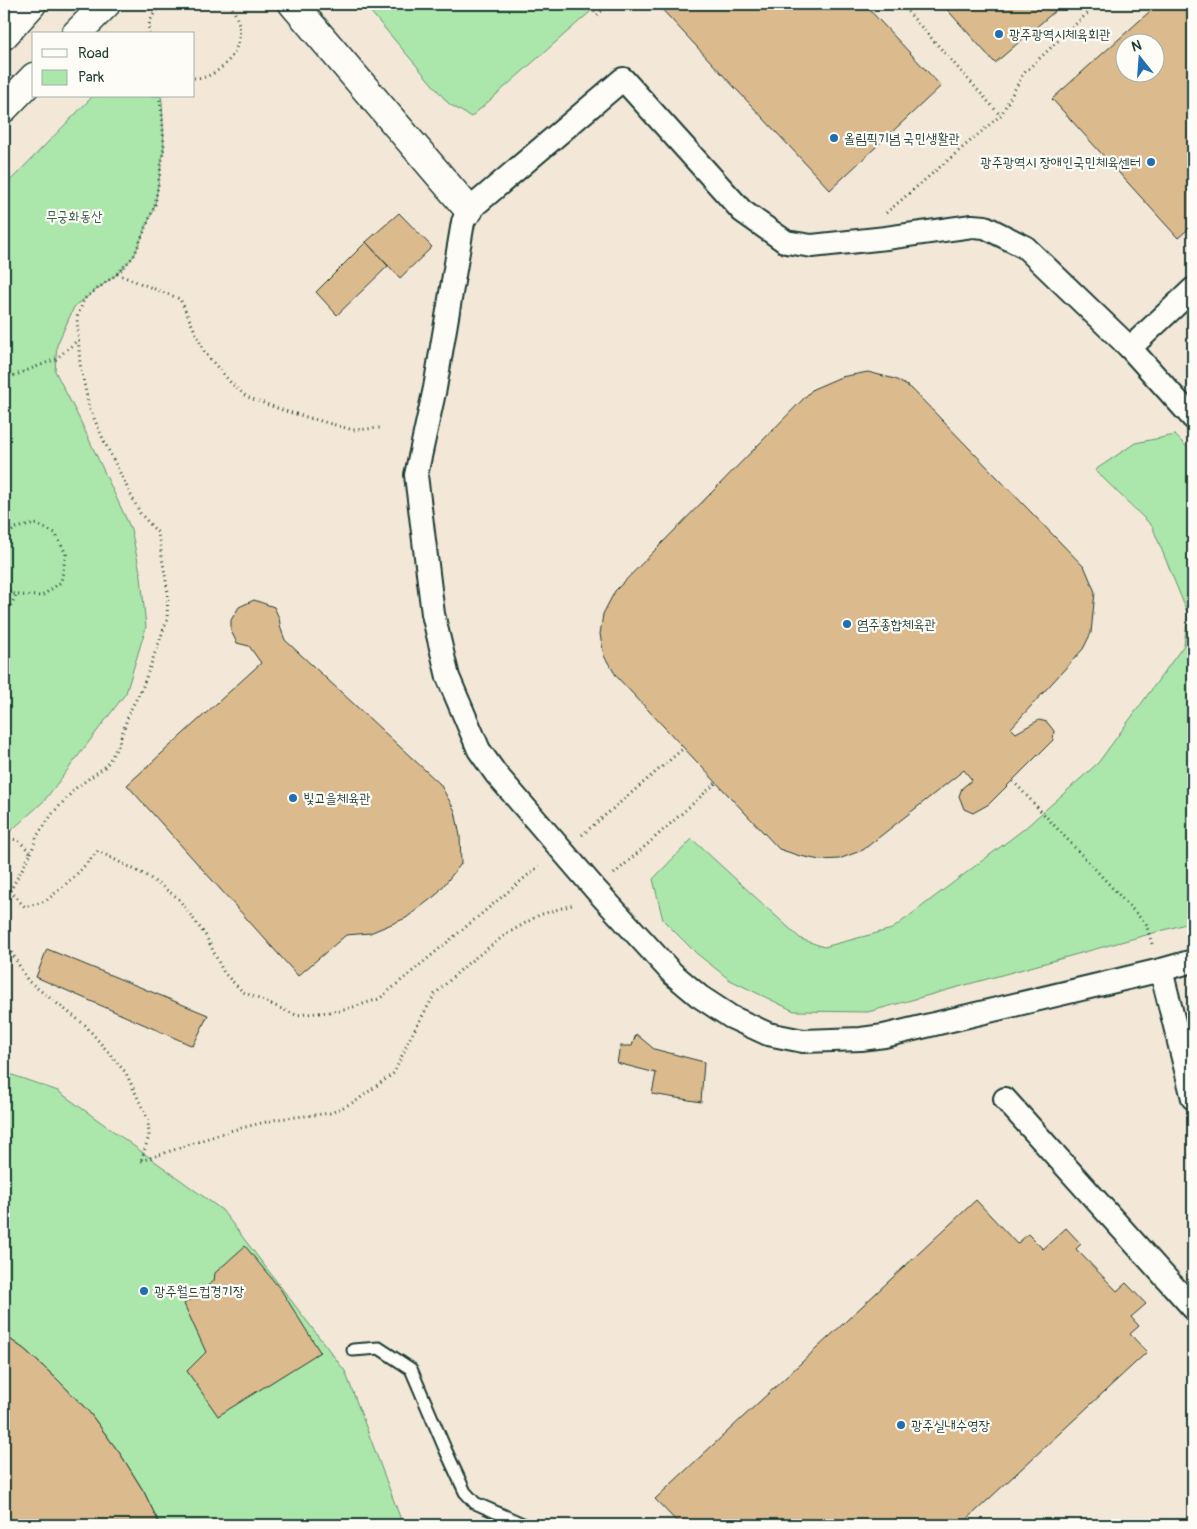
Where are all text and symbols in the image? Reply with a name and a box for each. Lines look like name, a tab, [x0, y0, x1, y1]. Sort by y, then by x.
place label: 광주광역시체육회관	[1009, 26, 1110, 43]
marker: 광주광역시체육회관	[993, 28, 1005, 40]
legend	[32, 32, 195, 98]
north arrow	[1114, 32, 1164, 82]
text: N	[1129, 37, 1143, 56]
text: Road	[78, 44, 109, 63]
text: Park	[78, 68, 105, 87]
place label: 올림픽기념 국민생활관	[844, 130, 960, 147]
marker: 올림픽기념 국민생활관	[828, 132, 840, 144]
place label: 광주광역시 장애인국민체육센터	[980, 154, 1141, 171]
marker: 광주광역시 장애인국민체육센터	[1145, 156, 1157, 168]
park label: 무궁화동산	[46, 208, 103, 225]
place label: 염주종합체육관	[857, 616, 936, 633]
marker: 염주종합체육관	[841, 618, 853, 630]
place label: 빛고을체육관	[303, 790, 371, 807]
marker: 빛고을체육관	[287, 792, 299, 804]
place label: 광주월드컵경기장	[154, 1283, 245, 1300]
marker: 광주월드컵경기장	[138, 1285, 150, 1297]
place label: 광주실내수영장	[911, 1417, 991, 1434]
marker: 광주실내수영장	[895, 1419, 907, 1431]

